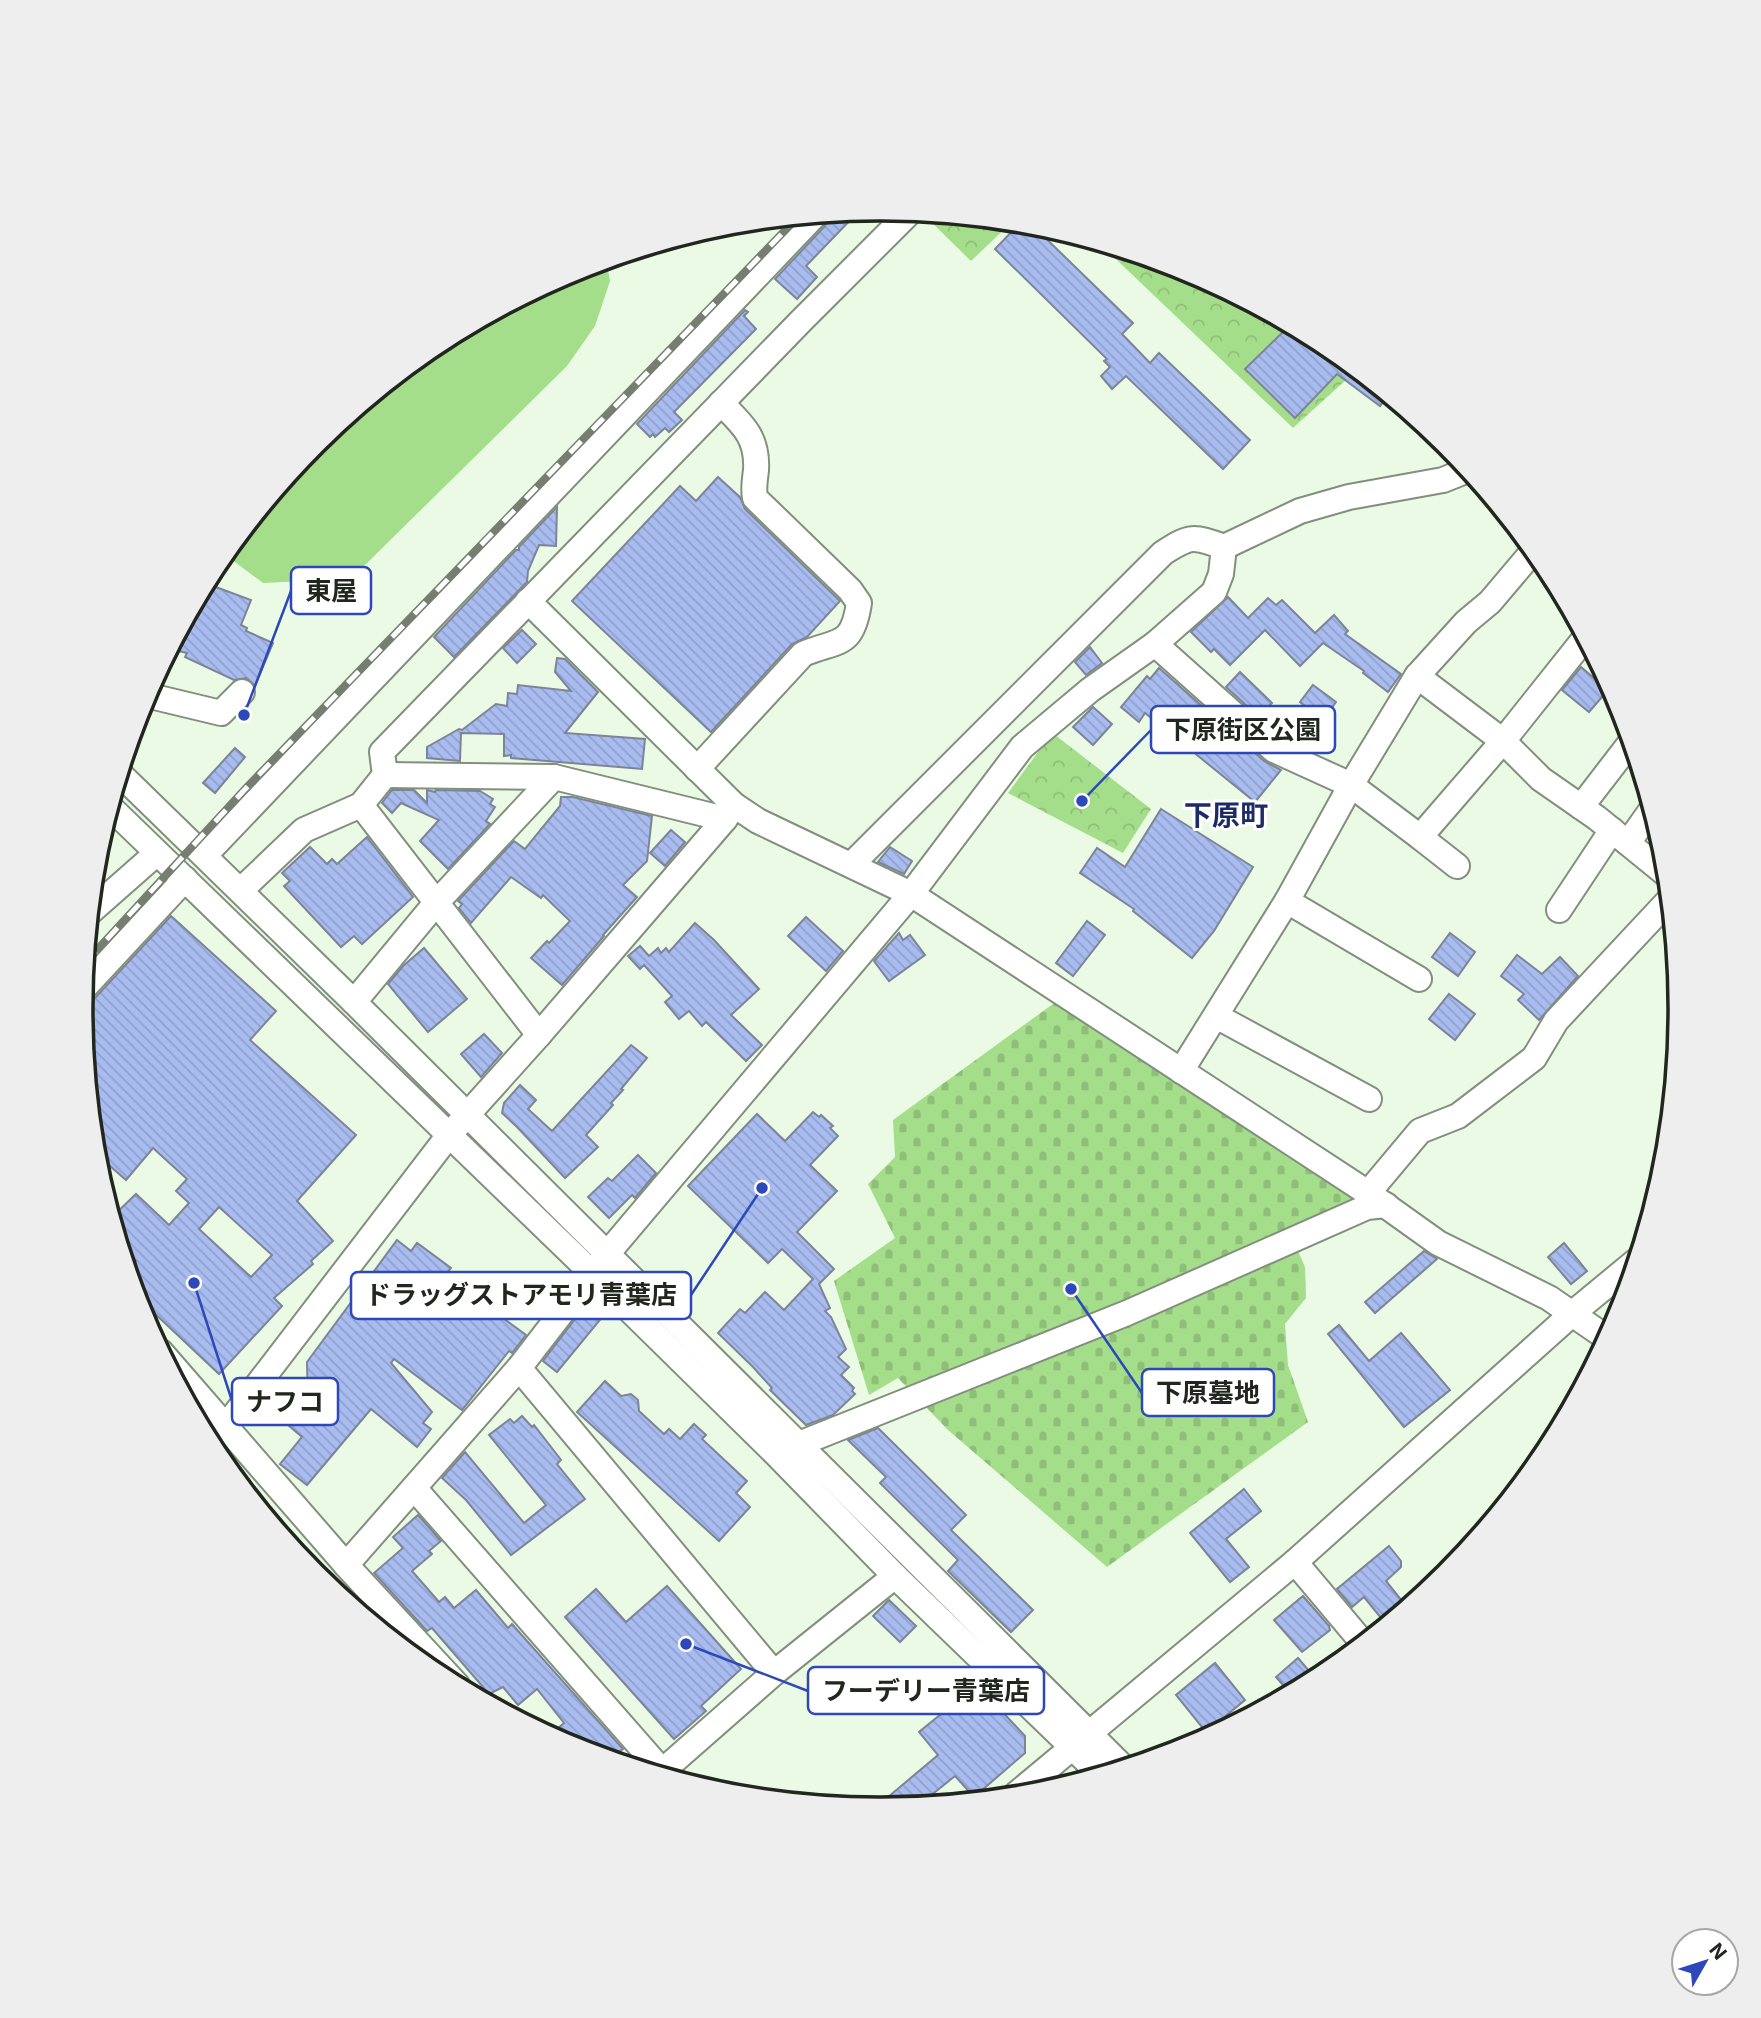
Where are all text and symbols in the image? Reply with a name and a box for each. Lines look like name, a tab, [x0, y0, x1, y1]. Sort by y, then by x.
callout: 東屋	[291, 567, 371, 614]
text: 東屋	[305, 575, 357, 606]
callout: 下原街区公園	[1151, 706, 1335, 753]
text: 下原街区公園	[1165, 714, 1321, 745]
district label: 下原町	[1184, 798, 1268, 832]
callout: ドラッグストアモリ青葉店	[351, 1272, 691, 1319]
text: ドラッグストアモリ青葉店	[365, 1279, 677, 1310]
callout: 下原墓地	[1142, 1369, 1274, 1416]
text: 下原墓地	[1156, 1377, 1260, 1408]
callout: ナフコ	[232, 1378, 338, 1425]
text: ナフコ	[246, 1386, 324, 1417]
callout: フーデリー青葉店	[808, 1667, 1044, 1714]
text: フーデリー青葉店	[822, 1675, 1030, 1706]
north arrow	[1670, 1927, 1740, 1997]
text: N	[1704, 1939, 1731, 1964]

